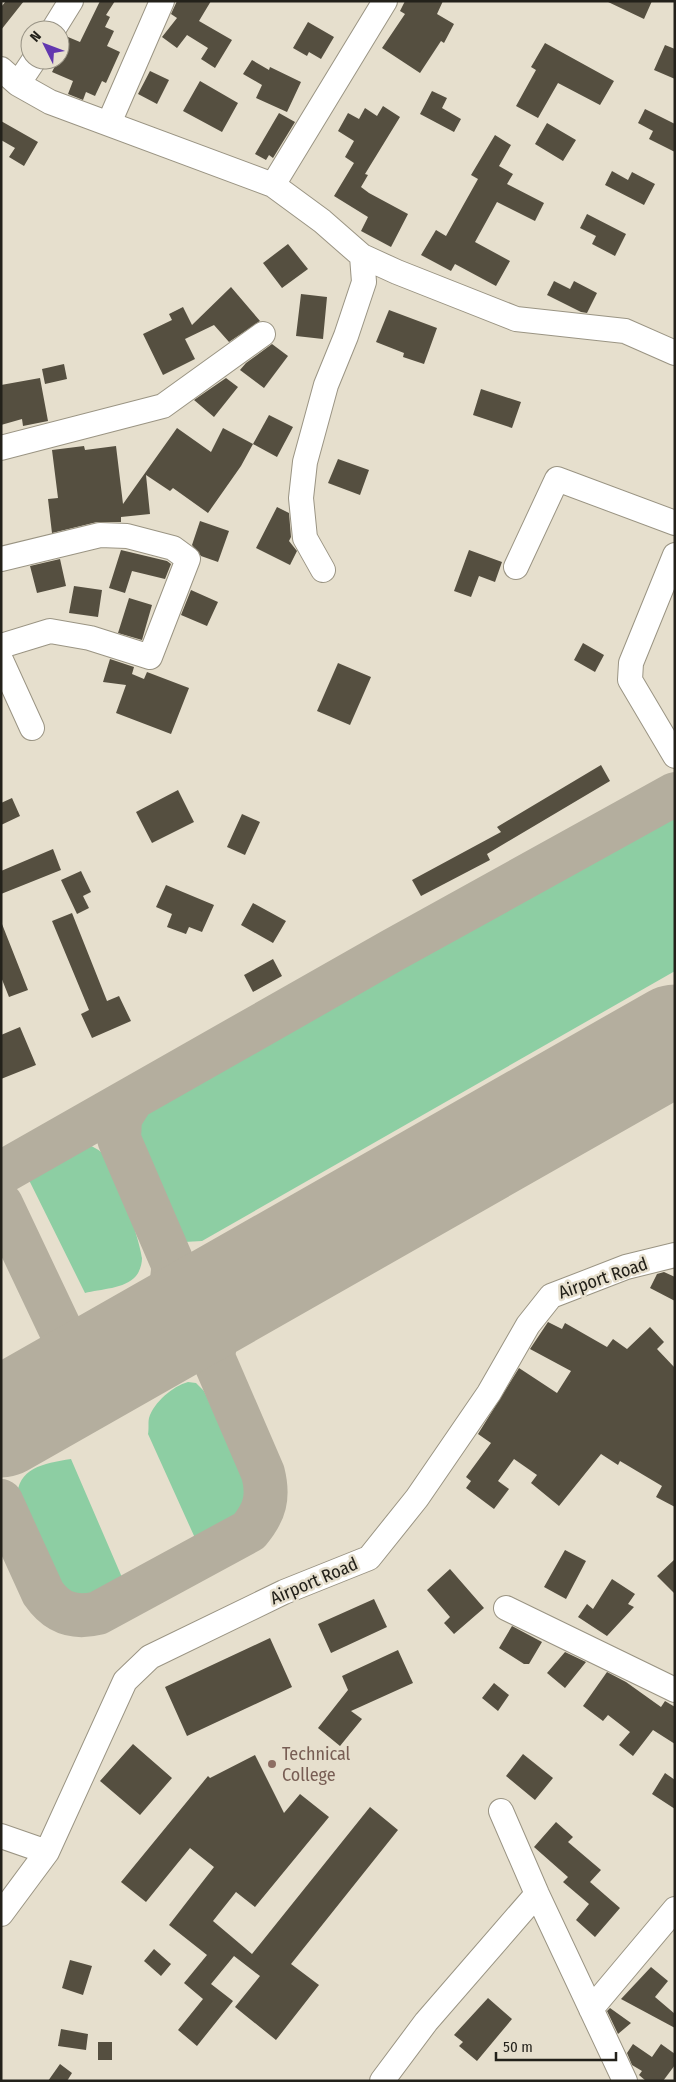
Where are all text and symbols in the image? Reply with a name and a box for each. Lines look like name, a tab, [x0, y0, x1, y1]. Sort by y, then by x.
north arrow	[20, 20, 70, 70]
text: N	[27, 28, 45, 45]
street label: Airport Road	[555, 1252, 651, 1304]
street label: Airport Road	[267, 1553, 361, 1609]
place label: Technical College	[282, 1743, 351, 1786]
marker: Technical College	[266, 1758, 278, 1770]
scale bar	[496, 2030, 616, 2062]
text: 50 m	[503, 2038, 533, 2056]

